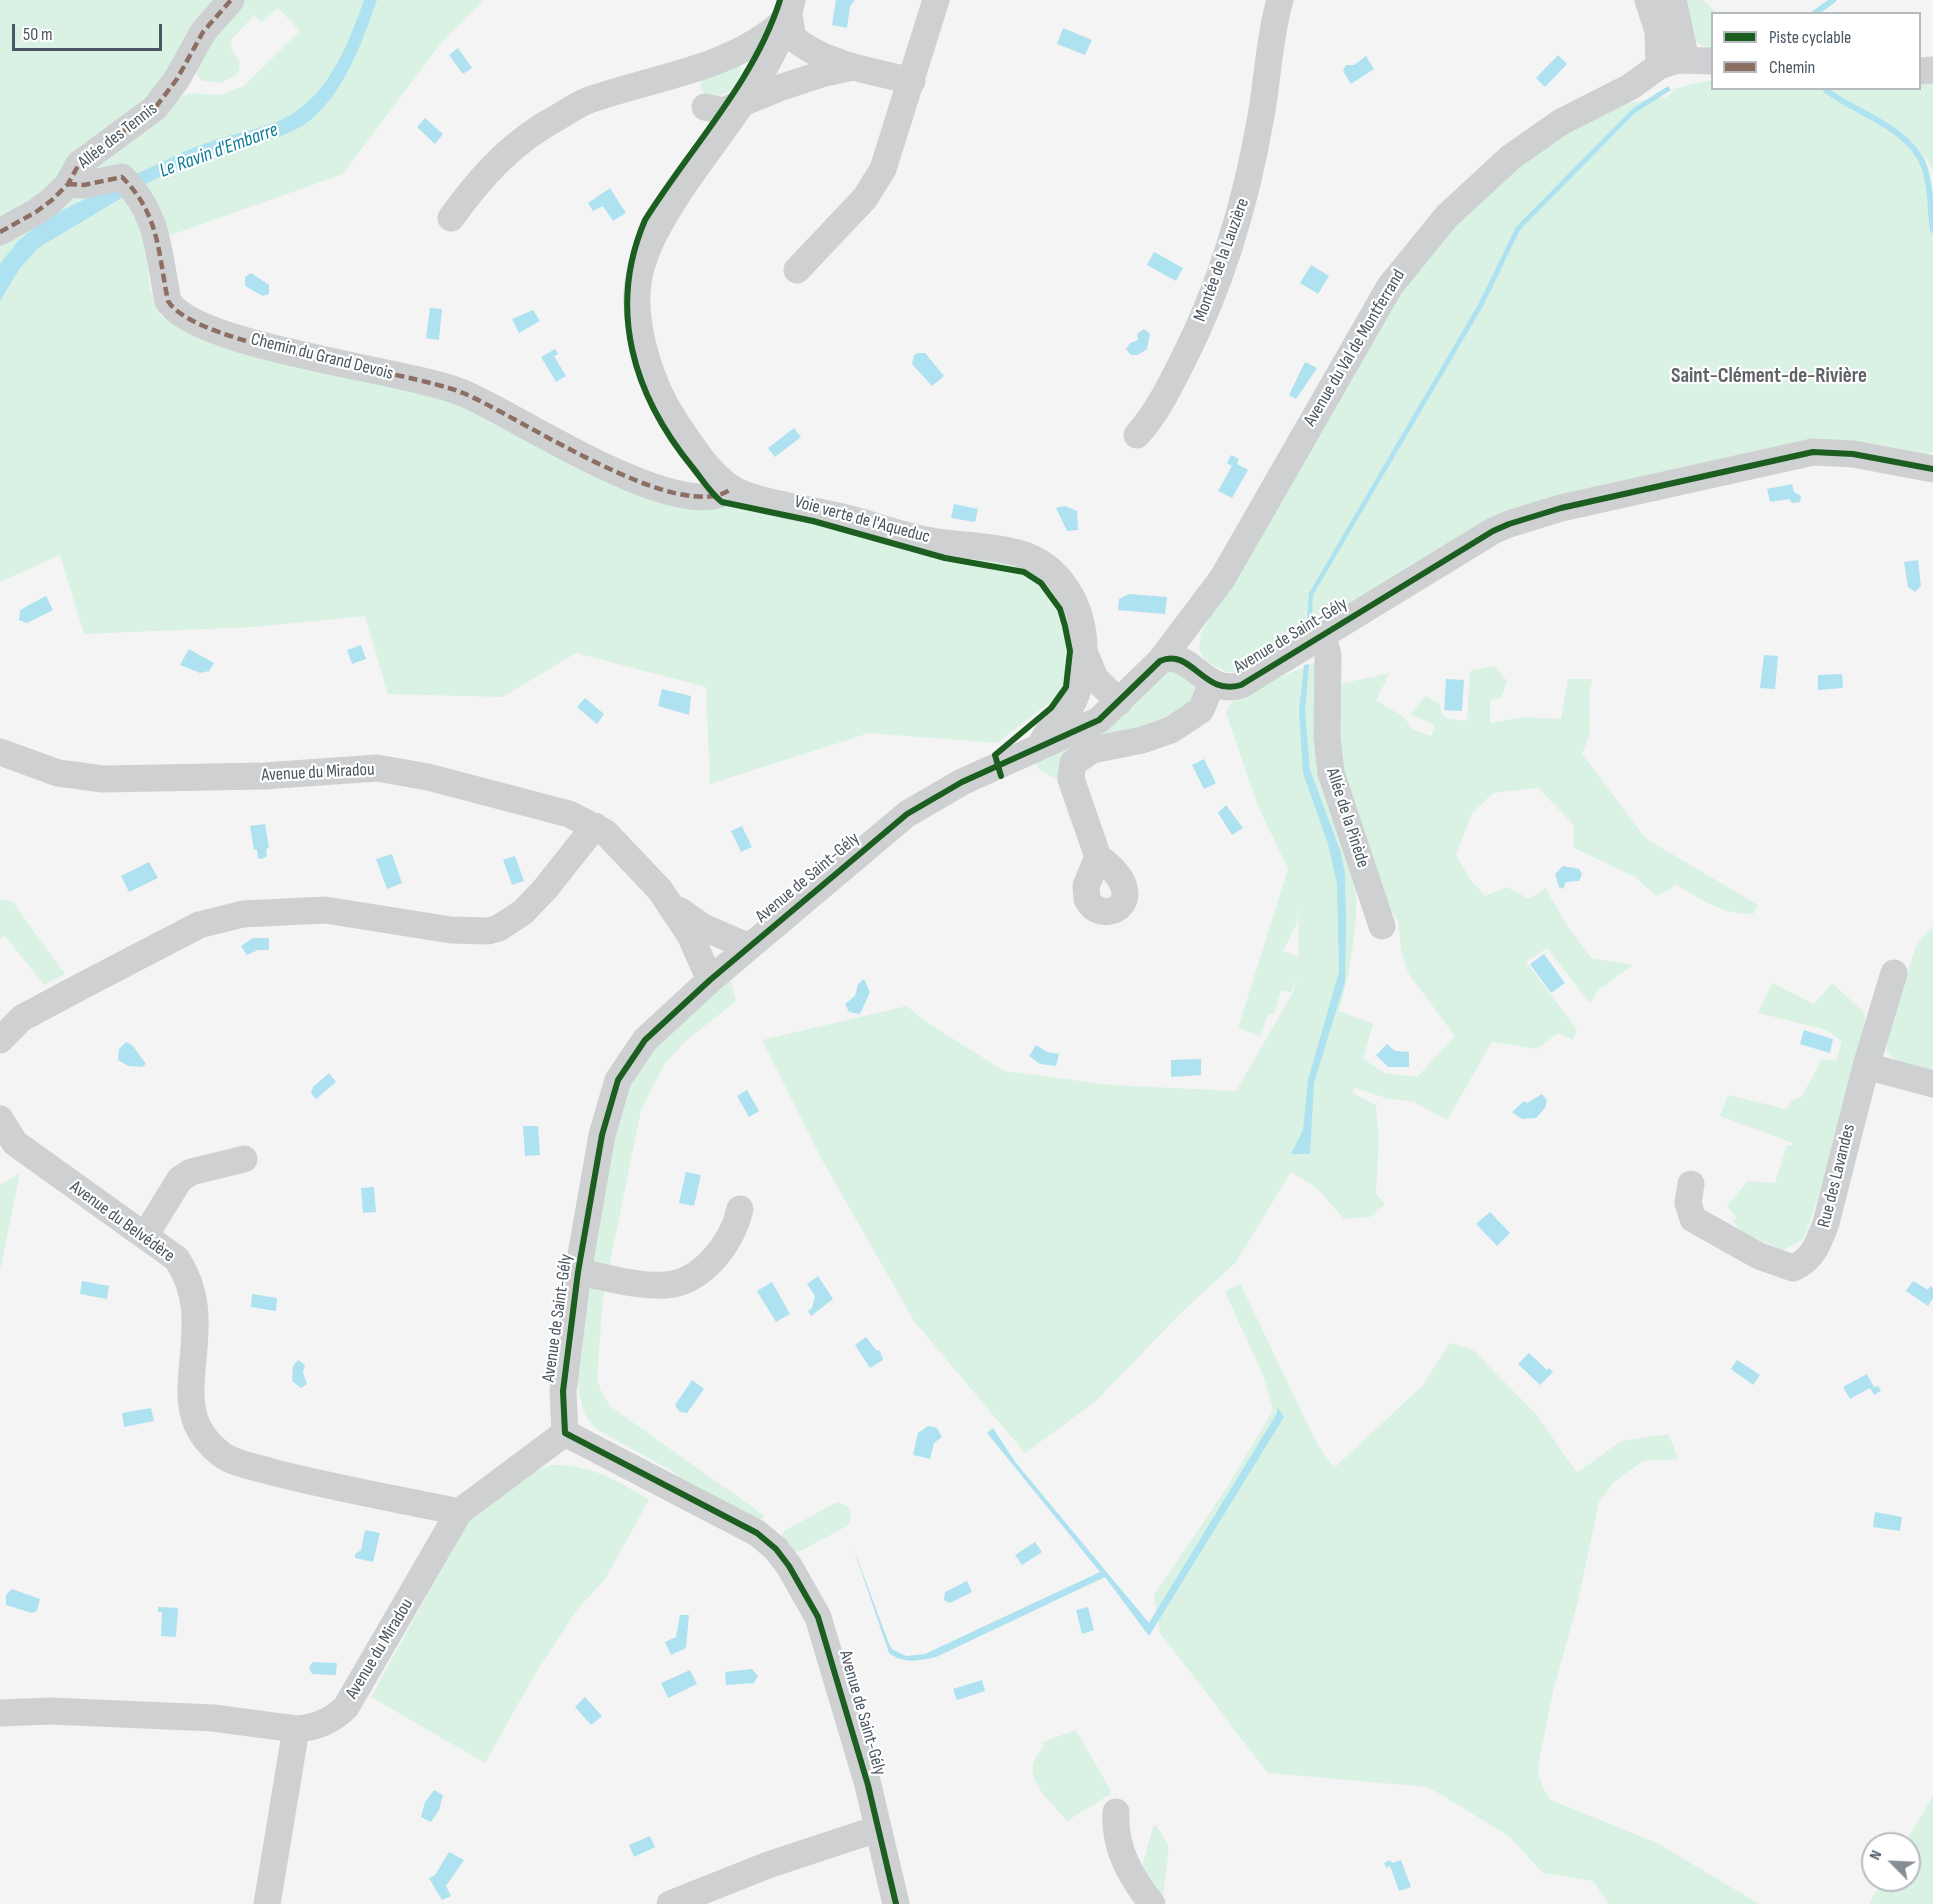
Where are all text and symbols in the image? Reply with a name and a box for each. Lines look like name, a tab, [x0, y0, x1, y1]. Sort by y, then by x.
scale bar	[15, 12, 165, 50]
legend	[1711, 12, 1921, 90]
text: 50 m	[23, 24, 53, 45]
text: Piste cyclable	[1769, 27, 1851, 48]
text: Chemin	[1769, 57, 1815, 78]
street label: Allée des Tennis	[74, 98, 162, 174]
water label: Le Ravin d'Embarre	[156, 118, 282, 184]
street label: Montée de la Lauzière	[1190, 195, 1254, 325]
street label: Avenue du Val de Montferrand	[1300, 266, 1410, 430]
street label: Chemin du Grand Devois	[249, 329, 395, 385]
district label: Saint-Clément-de-Rivière	[1671, 364, 1867, 390]
street label: Voie verte de l'Aqueduc	[792, 492, 932, 548]
street label: Avenue de Saint-Gély	[1230, 594, 1352, 678]
street label: Avenue du Miradou	[261, 759, 375, 787]
street label: Allée de la Pinède	[1321, 766, 1373, 870]
street label: Avenue de Saint-Gély	[752, 828, 864, 928]
street label: Rue des Lavandes	[1814, 1122, 1860, 1230]
street label: Avenue du Belvédère	[65, 1177, 179, 1267]
street label: Avenue de Saint-Gély	[538, 1253, 578, 1383]
street label: Avenue du Miradou	[342, 1595, 418, 1703]
street label: Avenue de Saint-Gély	[834, 1648, 890, 1778]
north arrow	[1861, 1832, 1921, 1892]
text: N	[1866, 1848, 1886, 1863]

